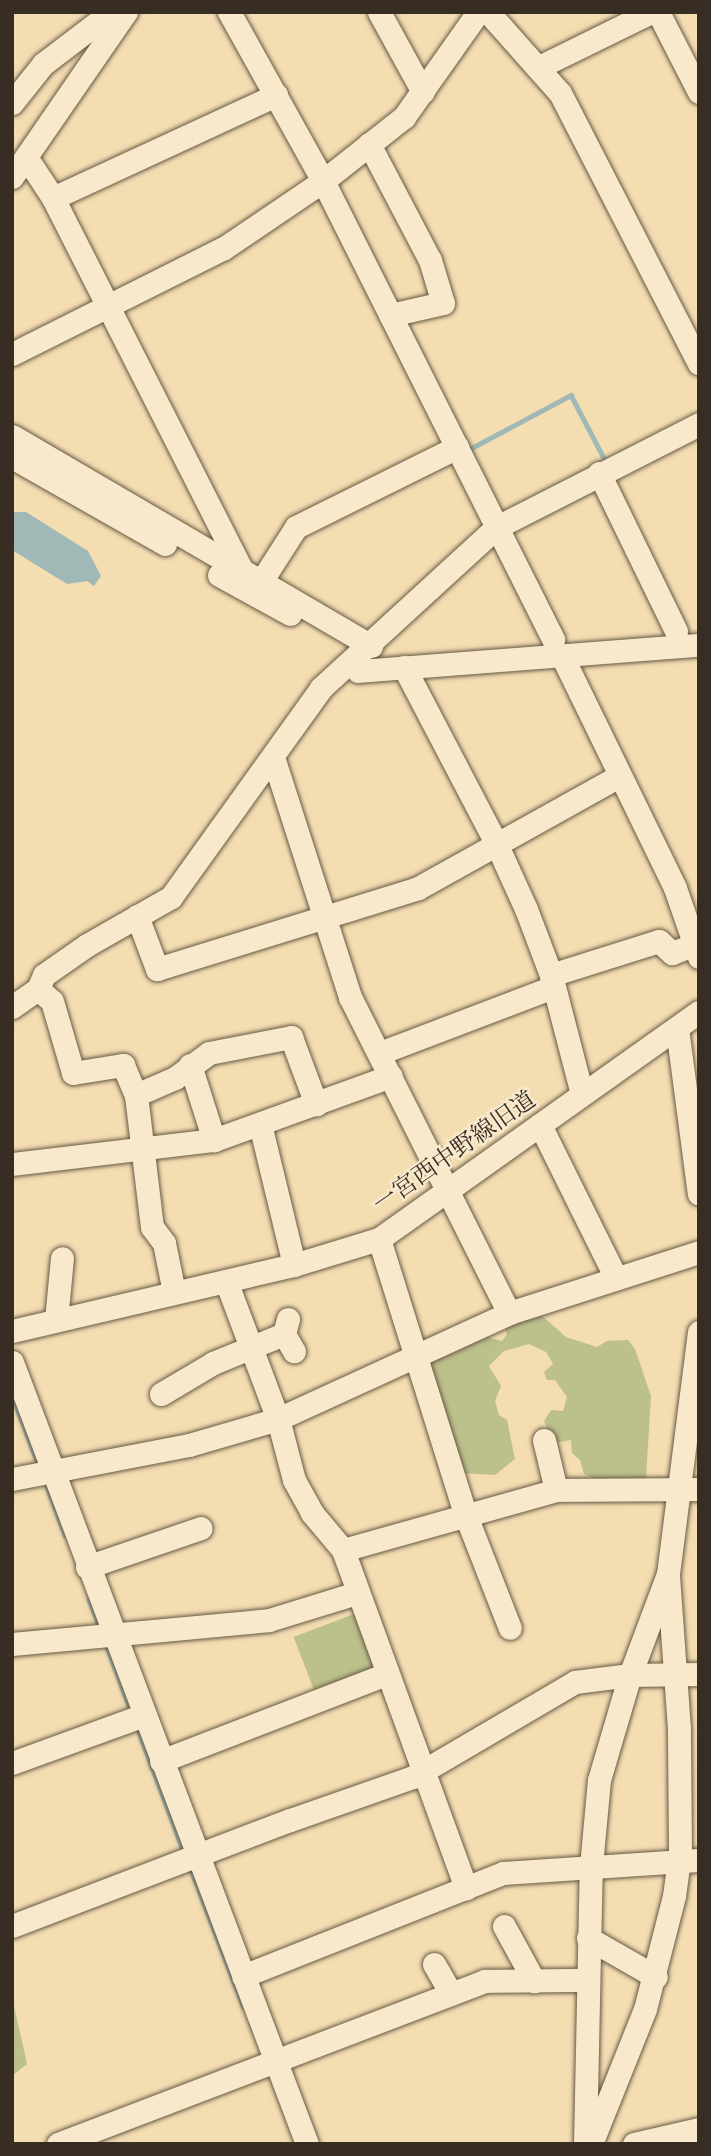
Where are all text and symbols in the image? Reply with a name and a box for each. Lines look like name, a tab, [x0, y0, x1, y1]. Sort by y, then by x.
street label: 一宮西中野線旧道	[368, 1086, 542, 1220]

